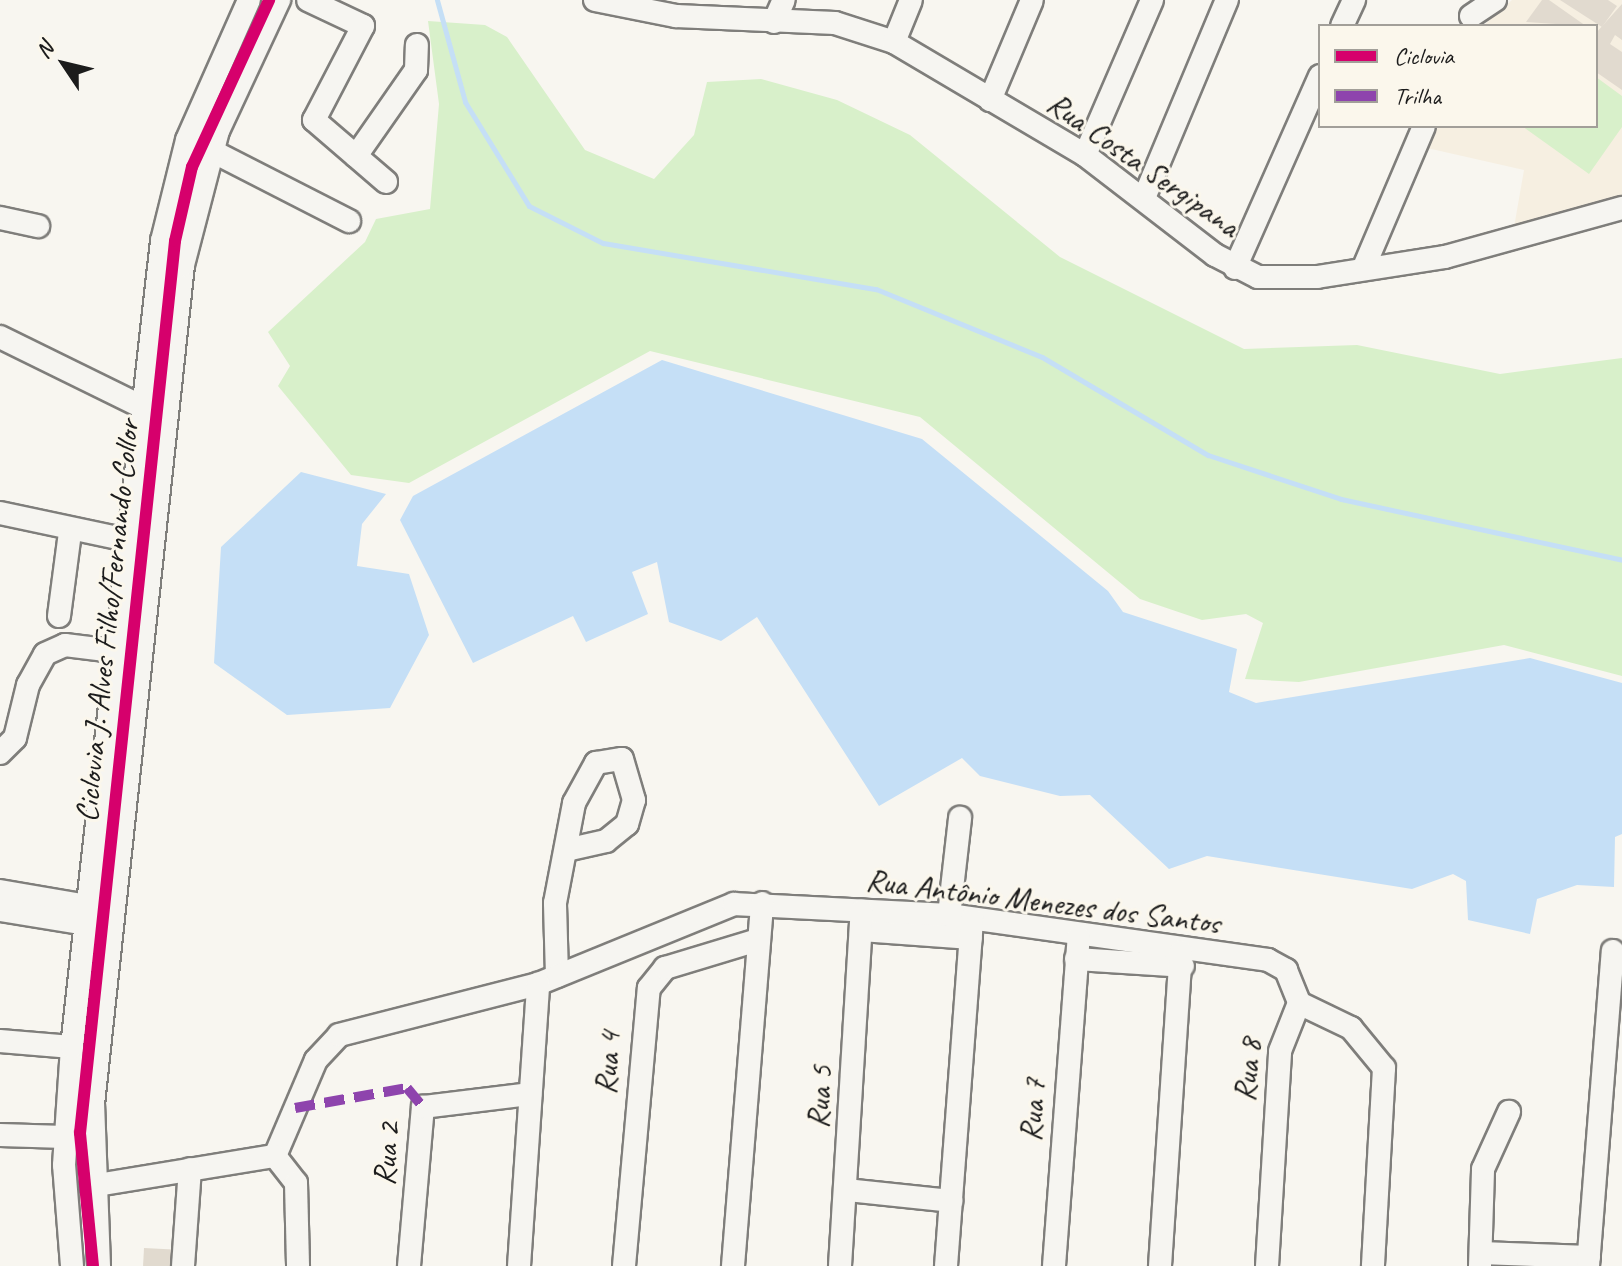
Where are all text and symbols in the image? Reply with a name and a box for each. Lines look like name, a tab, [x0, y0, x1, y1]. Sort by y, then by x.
north arrow	[24, 24, 104, 104]
legend	[1318, 24, 1598, 128]
text: N	[29, 37, 60, 64]
text: Ciclovia	[1394, 41, 1454, 71]
text: Trilha	[1394, 81, 1441, 111]
street label: Rua Costa Sergipana	[1040, 85, 1246, 245]
street label: Ciclovia J. Alves Filho/Fernando Collor	[68, 418, 148, 824]
street label: Rua Antônio Menezes dos Santos	[864, 861, 1222, 943]
street label: Rua 4	[587, 1030, 629, 1096]
street label: Rua 8	[1226, 1037, 1270, 1103]
street label: Rua 5	[799, 1065, 841, 1129]
street label: Rua 7	[1012, 1077, 1054, 1143]
street label: Rua 2	[365, 1121, 409, 1187]

